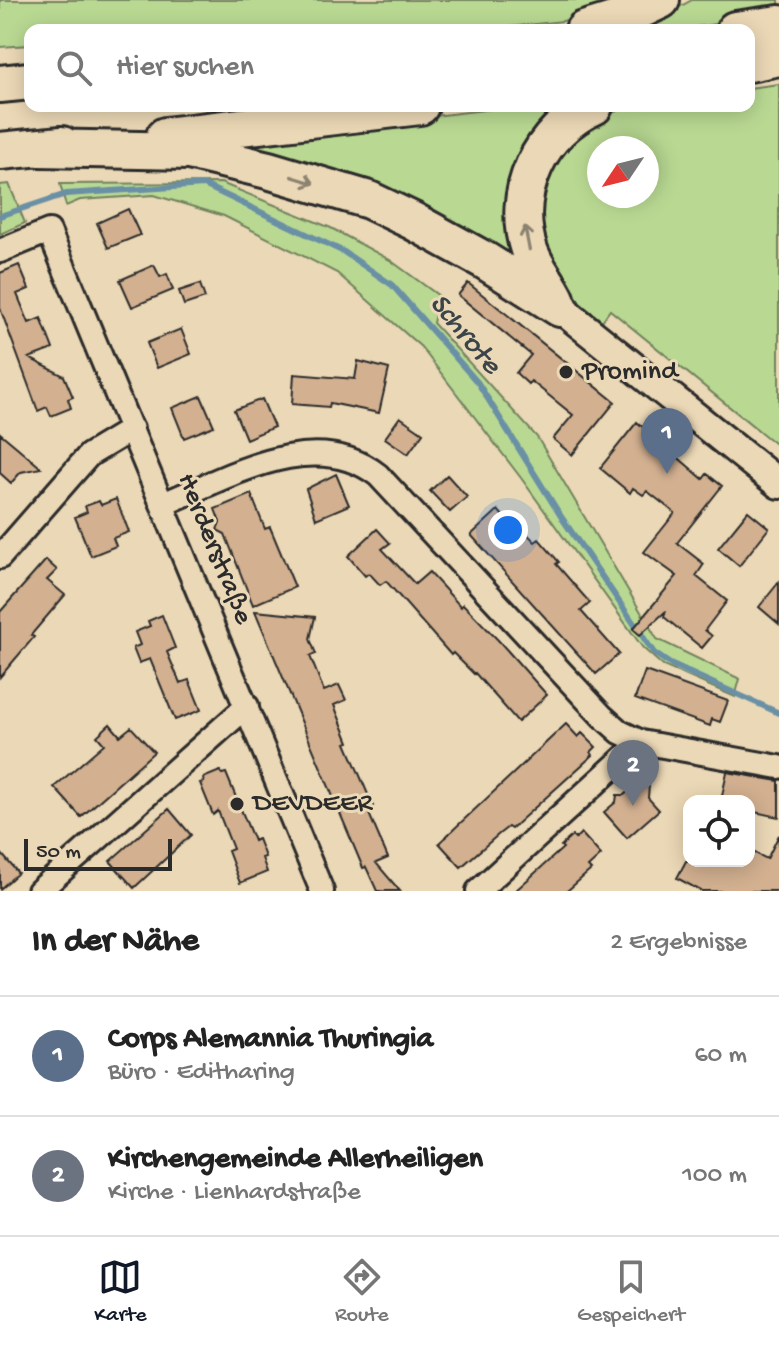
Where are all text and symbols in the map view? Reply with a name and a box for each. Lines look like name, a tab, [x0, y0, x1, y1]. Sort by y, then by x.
search box	[24, 24, 755, 112]
icon: search	[52, 46, 96, 90]
text: Hier suchen	[116, 51, 254, 86]
north arrow	[587, 136, 659, 208]
one-way arrow	[289, 173, 315, 188]
one-way arrow	[519, 226, 534, 251]
water label: Schrote	[420, 288, 509, 383]
place label: Promind	[581, 356, 680, 389]
marker: Promind	[557, 363, 575, 381]
pin: 1	[641, 408, 693, 474]
street label: Herderstraße	[169, 469, 259, 630]
your location	[488, 510, 528, 550]
pin: 2	[607, 740, 659, 806]
place label: DEVDEER	[251, 788, 373, 821]
marker: DEVDEER	[228, 795, 246, 813]
map controls	[683, 795, 755, 867]
button: locate	[683, 795, 755, 867]
scale bar	[24, 835, 172, 871]
text: 50 m	[36, 840, 81, 866]
text: In der Nähe	[32, 923, 199, 963]
text: 2 Ergebnisse	[610, 928, 747, 959]
text: Corps Alemannia Thuringia	[108, 1023, 433, 1058]
text: 1	[53, 1041, 63, 1072]
text: 60 m	[694, 1041, 747, 1072]
text: Büro · Editharing	[108, 1058, 295, 1089]
text: Kirchengemeinde Allerheiligen	[108, 1143, 483, 1178]
text: 2	[52, 1161, 64, 1192]
text: 100 m	[682, 1161, 747, 1192]
text: Kirche · Lienhardstraße	[108, 1178, 361, 1209]
tab: Karte	[94, 1255, 147, 1329]
tab: Route	[335, 1255, 389, 1329]
tab: Gespeichert	[577, 1255, 685, 1329]

